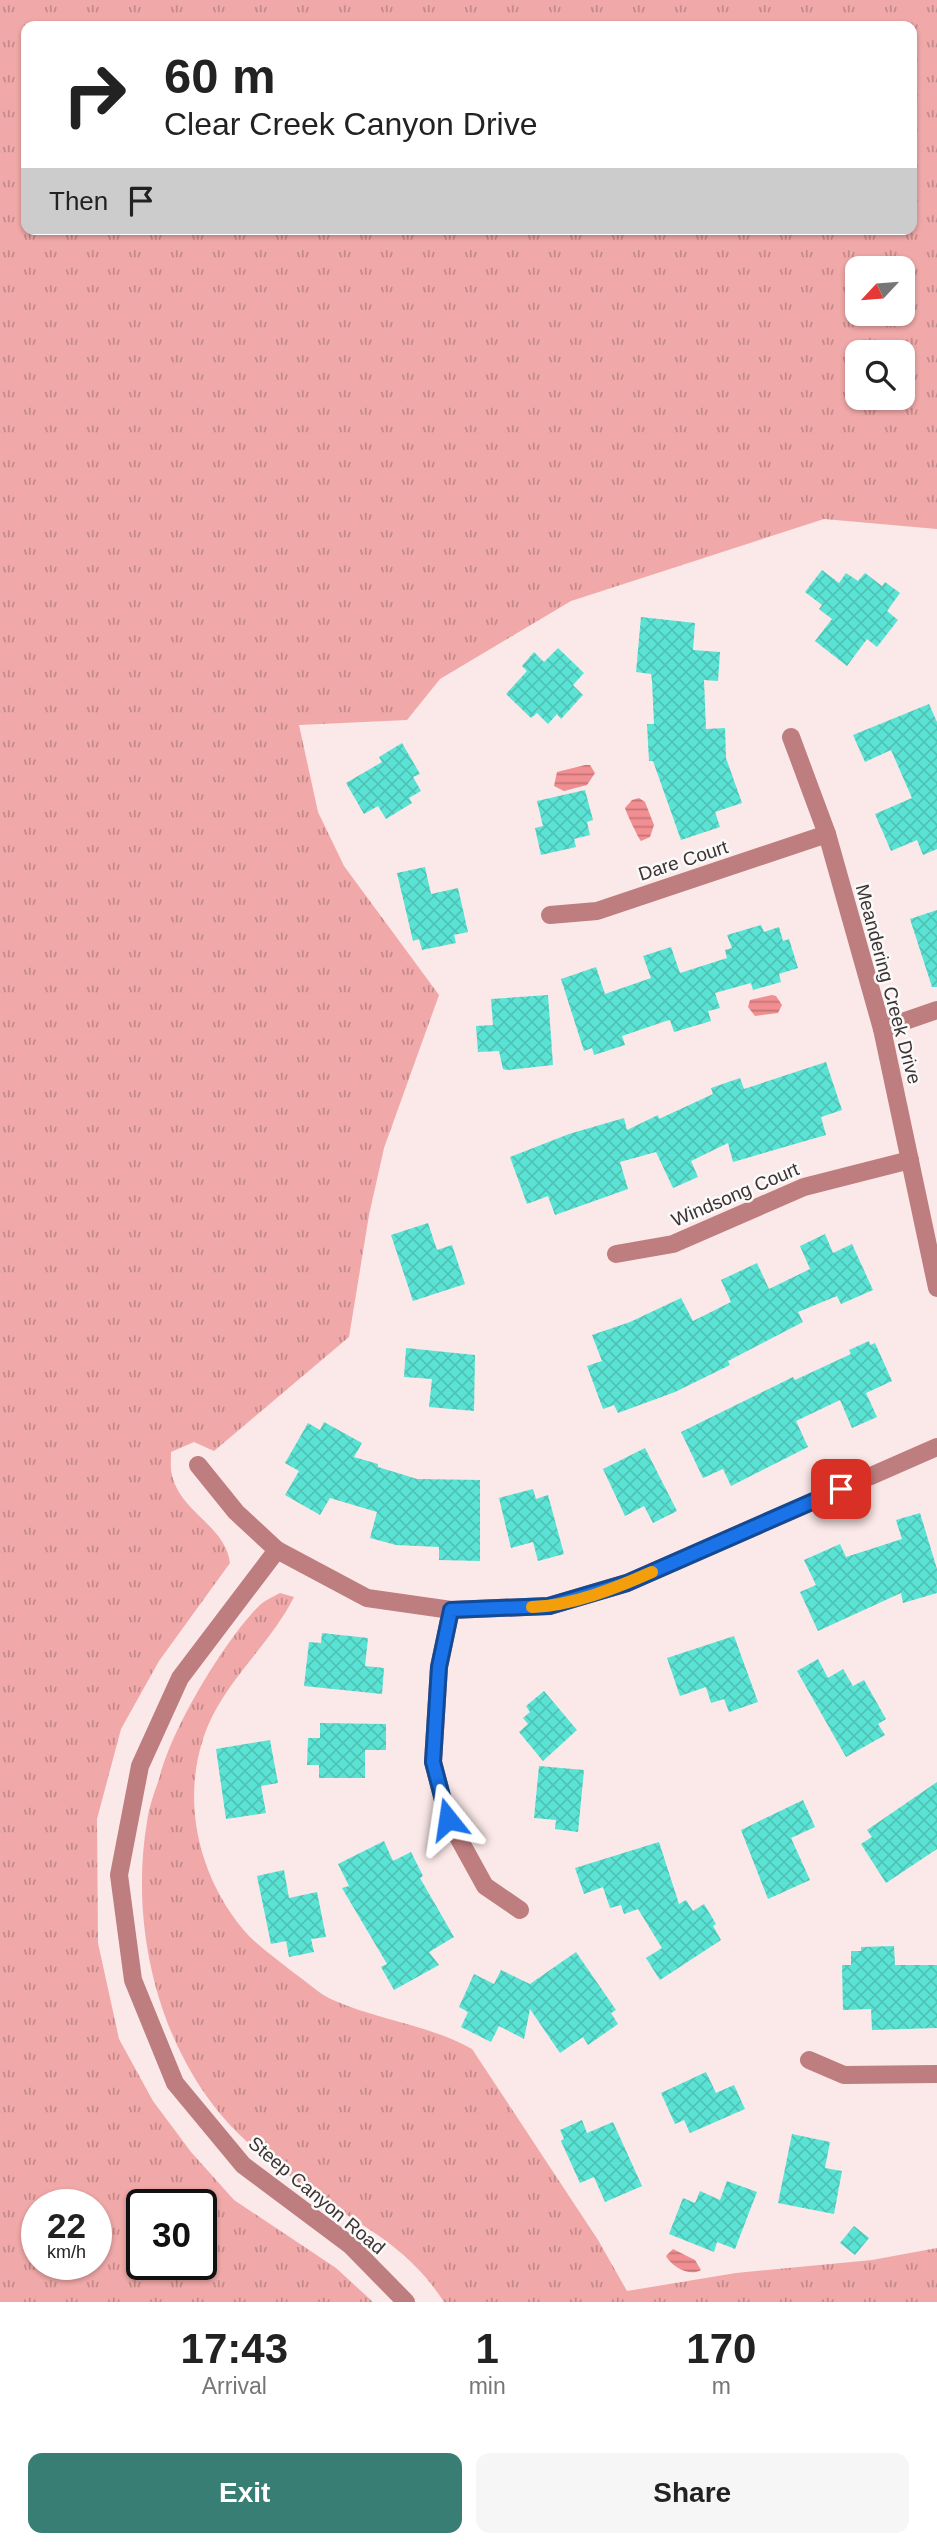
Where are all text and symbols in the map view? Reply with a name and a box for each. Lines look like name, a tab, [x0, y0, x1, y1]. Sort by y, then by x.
icon: right	[49, 49, 140, 140]
text: 60 m	[164, 49, 276, 103]
text: Clear Creek Canyon Drive	[164, 106, 537, 142]
icon: arrive	[122, 182, 160, 220]
text: Then	[49, 186, 108, 216]
north arrow	[845, 256, 915, 326]
map controls	[845, 256, 915, 410]
button: search	[845, 340, 915, 410]
street label: Dare Court	[636, 836, 731, 885]
street label: Meandering Creek Drive	[852, 882, 925, 1086]
street label: Windsong Court	[668, 1158, 803, 1231]
pin	[811, 1459, 871, 1519]
icon: arrive	[822, 1470, 860, 1508]
position arrow	[411, 1782, 485, 1856]
street label: Steep Canyon Road	[244, 2132, 389, 2258]
speed limit sign: 30	[126, 2189, 217, 2280]
text: 22	[47, 2206, 86, 2245]
text: km/h	[47, 2242, 86, 2262]
text: 17:43	[181, 2325, 288, 2372]
text: 1	[475, 2325, 499, 2372]
text: 170	[686, 2325, 756, 2372]
text: Arrival	[202, 2373, 267, 2399]
text: min	[469, 2373, 506, 2399]
text: m	[712, 2373, 731, 2399]
button: Exit	[28, 2453, 462, 2533]
button: Share	[476, 2453, 909, 2533]

